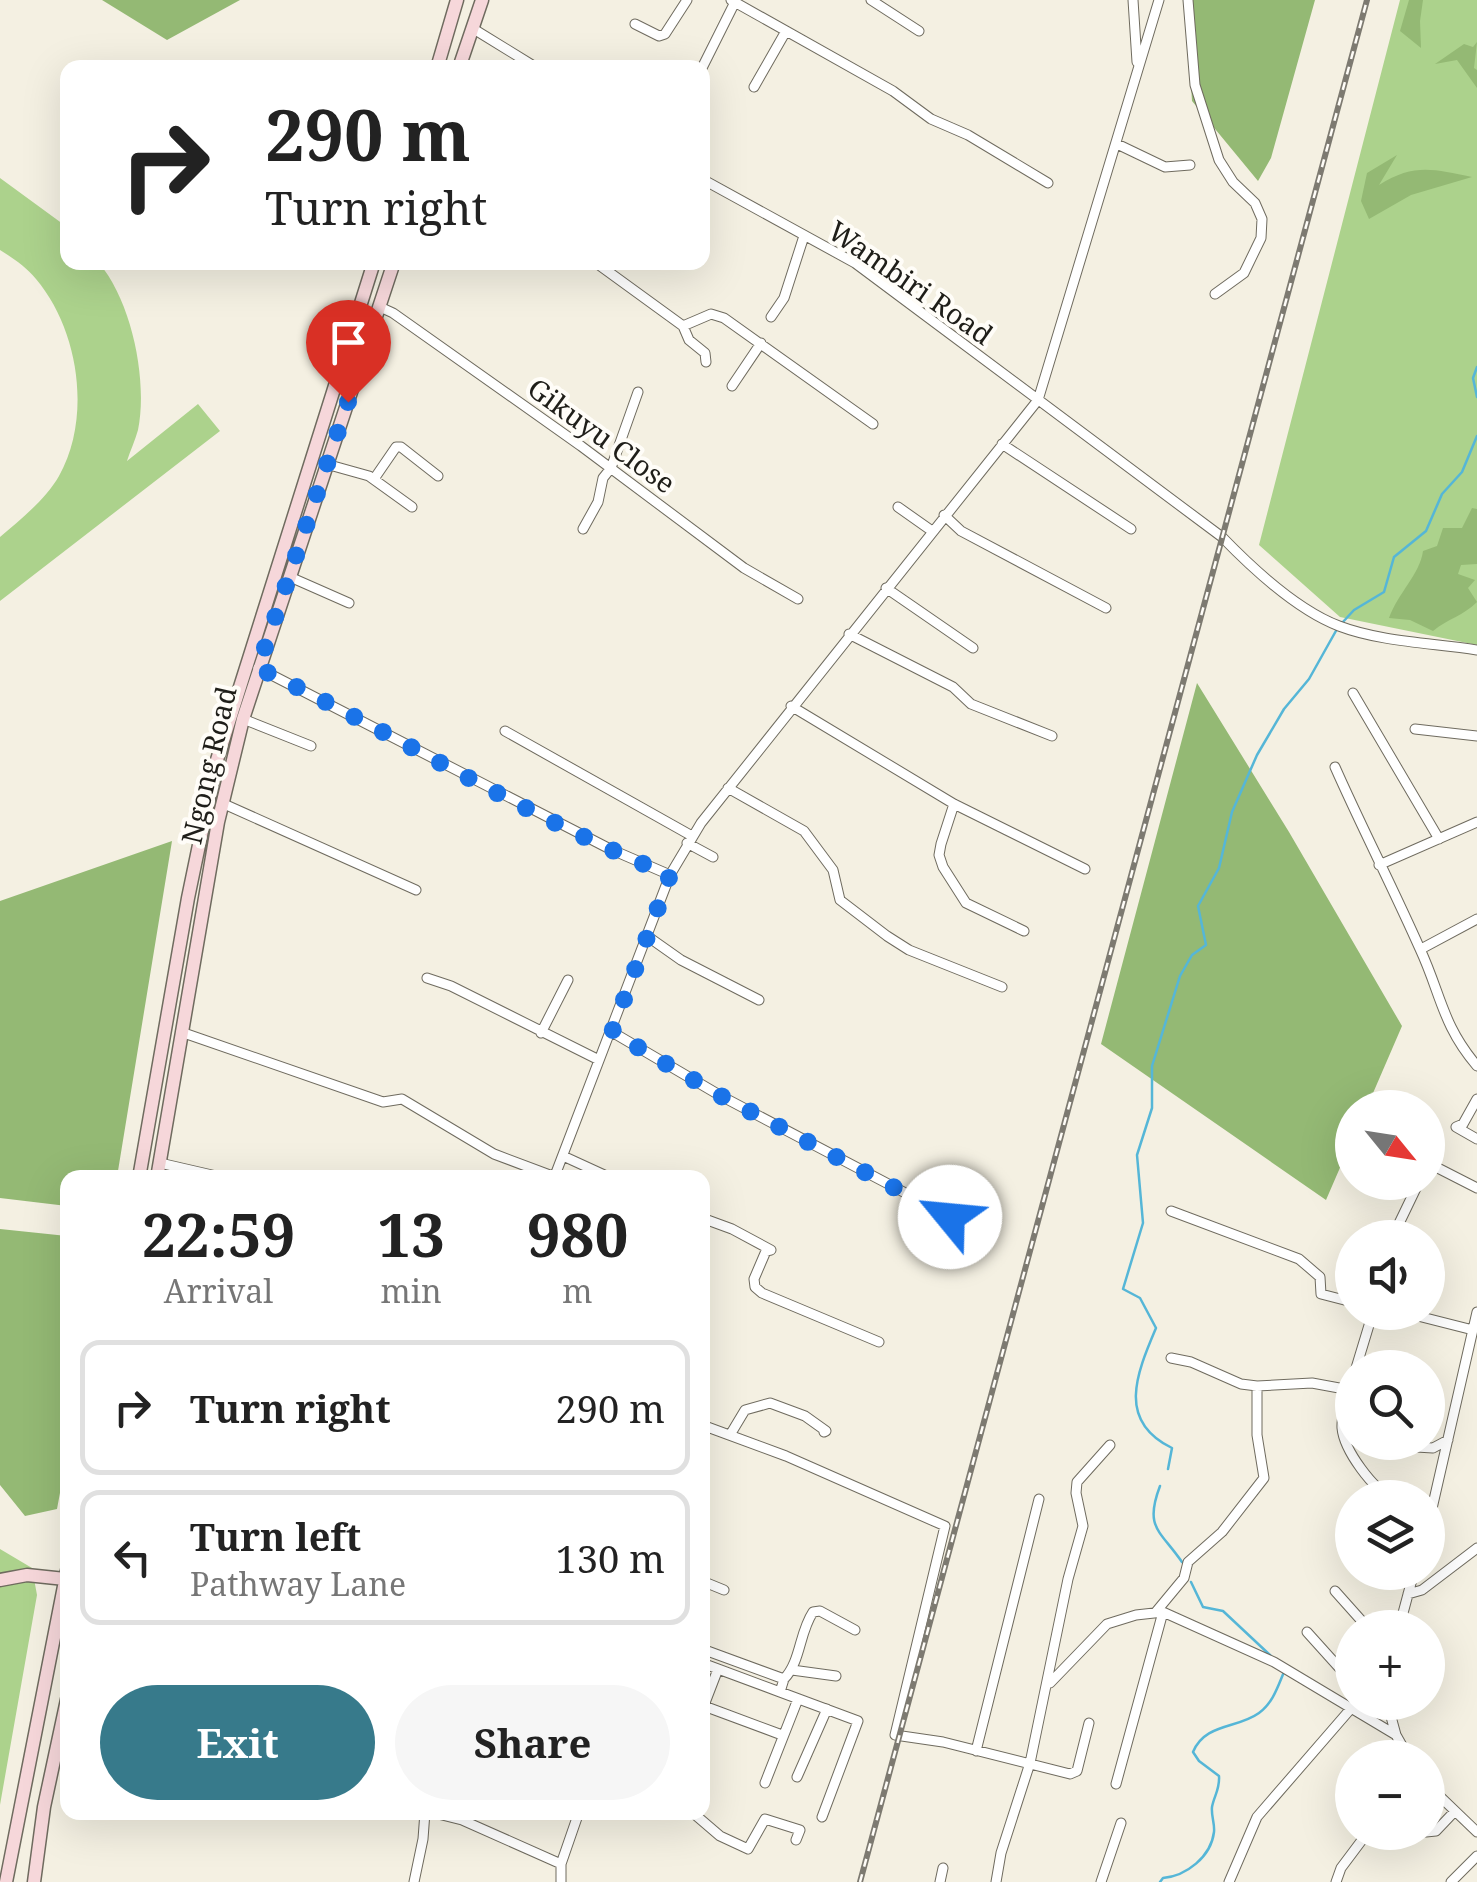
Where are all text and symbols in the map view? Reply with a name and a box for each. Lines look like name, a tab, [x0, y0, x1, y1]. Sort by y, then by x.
text: 290 m	[265, 86, 471, 182]
icon: right	[100, 100, 230, 230]
text: Turn right	[265, 177, 487, 238]
street label: Wambiri Road	[821, 211, 1001, 353]
pin	[306, 300, 391, 403]
icon: arrive	[321, 315, 376, 370]
street label: Gikuyu Close	[521, 369, 683, 501]
street label: Ngong Road	[171, 683, 245, 847]
north arrow	[1335, 1090, 1445, 1200]
map controls	[1335, 1090, 1445, 1850]
position arrow	[898, 1165, 1002, 1269]
text: 22:59	[142, 1193, 296, 1275]
text: 13	[377, 1193, 445, 1275]
text: 980	[527, 1193, 628, 1275]
button: sound	[1335, 1220, 1445, 1330]
text: Arrival	[164, 1269, 273, 1312]
text: min	[381, 1269, 442, 1312]
text: m	[562, 1269, 593, 1312]
button: search	[1335, 1350, 1445, 1460]
icon: right	[105, 1380, 160, 1435]
text: Turn right	[190, 1382, 391, 1434]
text: 290 m	[555, 1382, 665, 1434]
button: layers	[1335, 1480, 1445, 1590]
text: Turn left	[190, 1510, 361, 1562]
icon: left	[105, 1530, 160, 1585]
text: 130 m	[555, 1532, 665, 1584]
text: Pathway Lane	[190, 1562, 406, 1605]
button: +	[1335, 1610, 1445, 1720]
button: Exit	[100, 1685, 375, 1800]
button: Share	[395, 1685, 670, 1800]
button: −	[1335, 1740, 1445, 1850]

